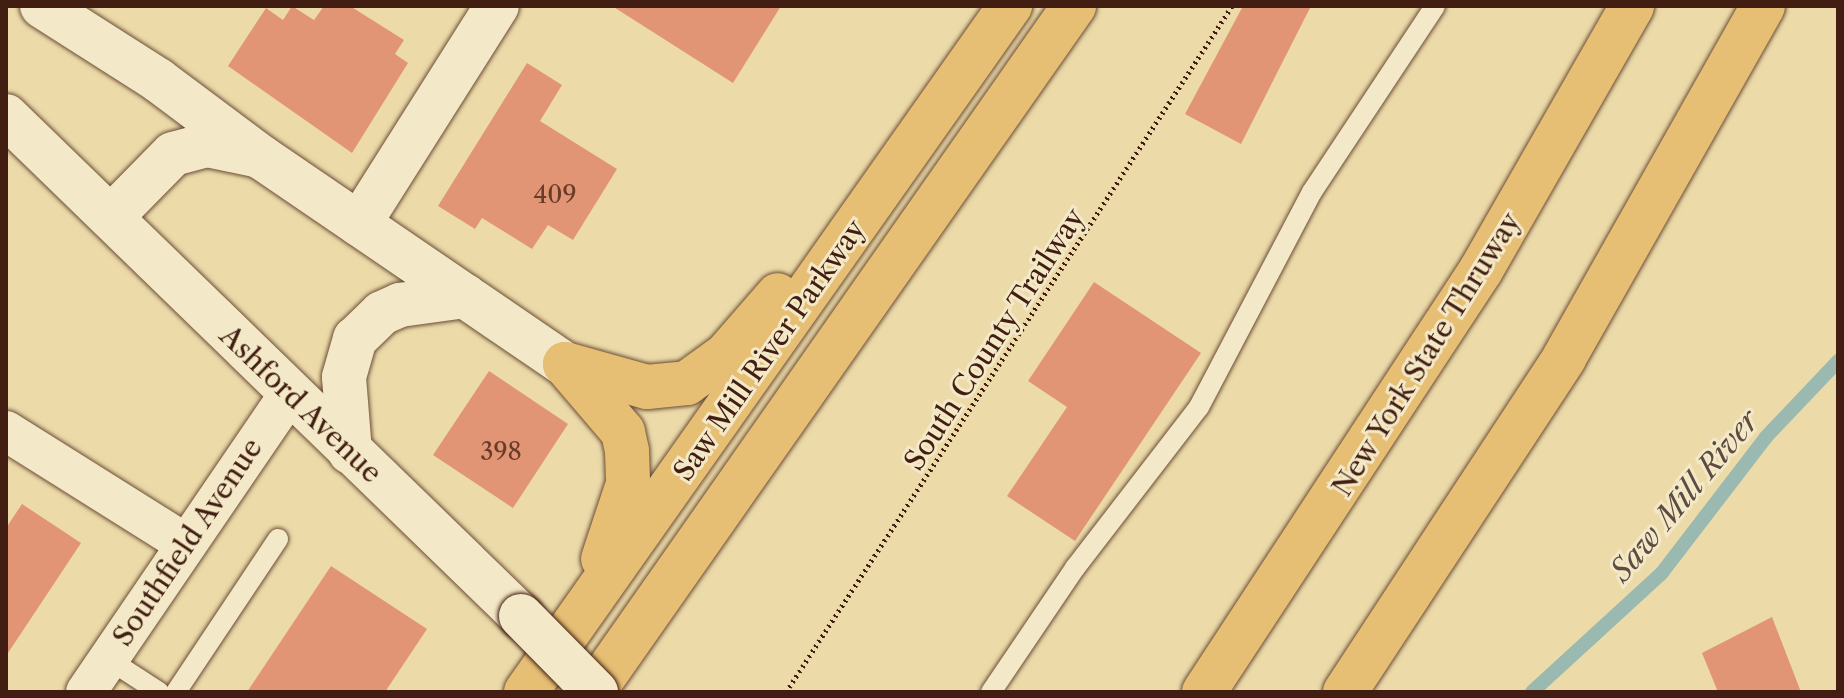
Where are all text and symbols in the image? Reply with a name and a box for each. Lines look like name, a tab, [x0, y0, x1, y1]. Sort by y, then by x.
house number: 409	[533, 181, 577, 209]
street label: South County Trailway	[896, 201, 1092, 477]
street label: New York State Thruway	[1324, 205, 1528, 503]
street label: Saw Mill River Parkway	[666, 212, 872, 488]
street label: Ashford Avenue	[213, 318, 389, 490]
water label: Saw Mill River	[1603, 403, 1767, 589]
street label: Southfield Avenue	[105, 431, 269, 653]
house number: 398	[480, 438, 522, 466]

